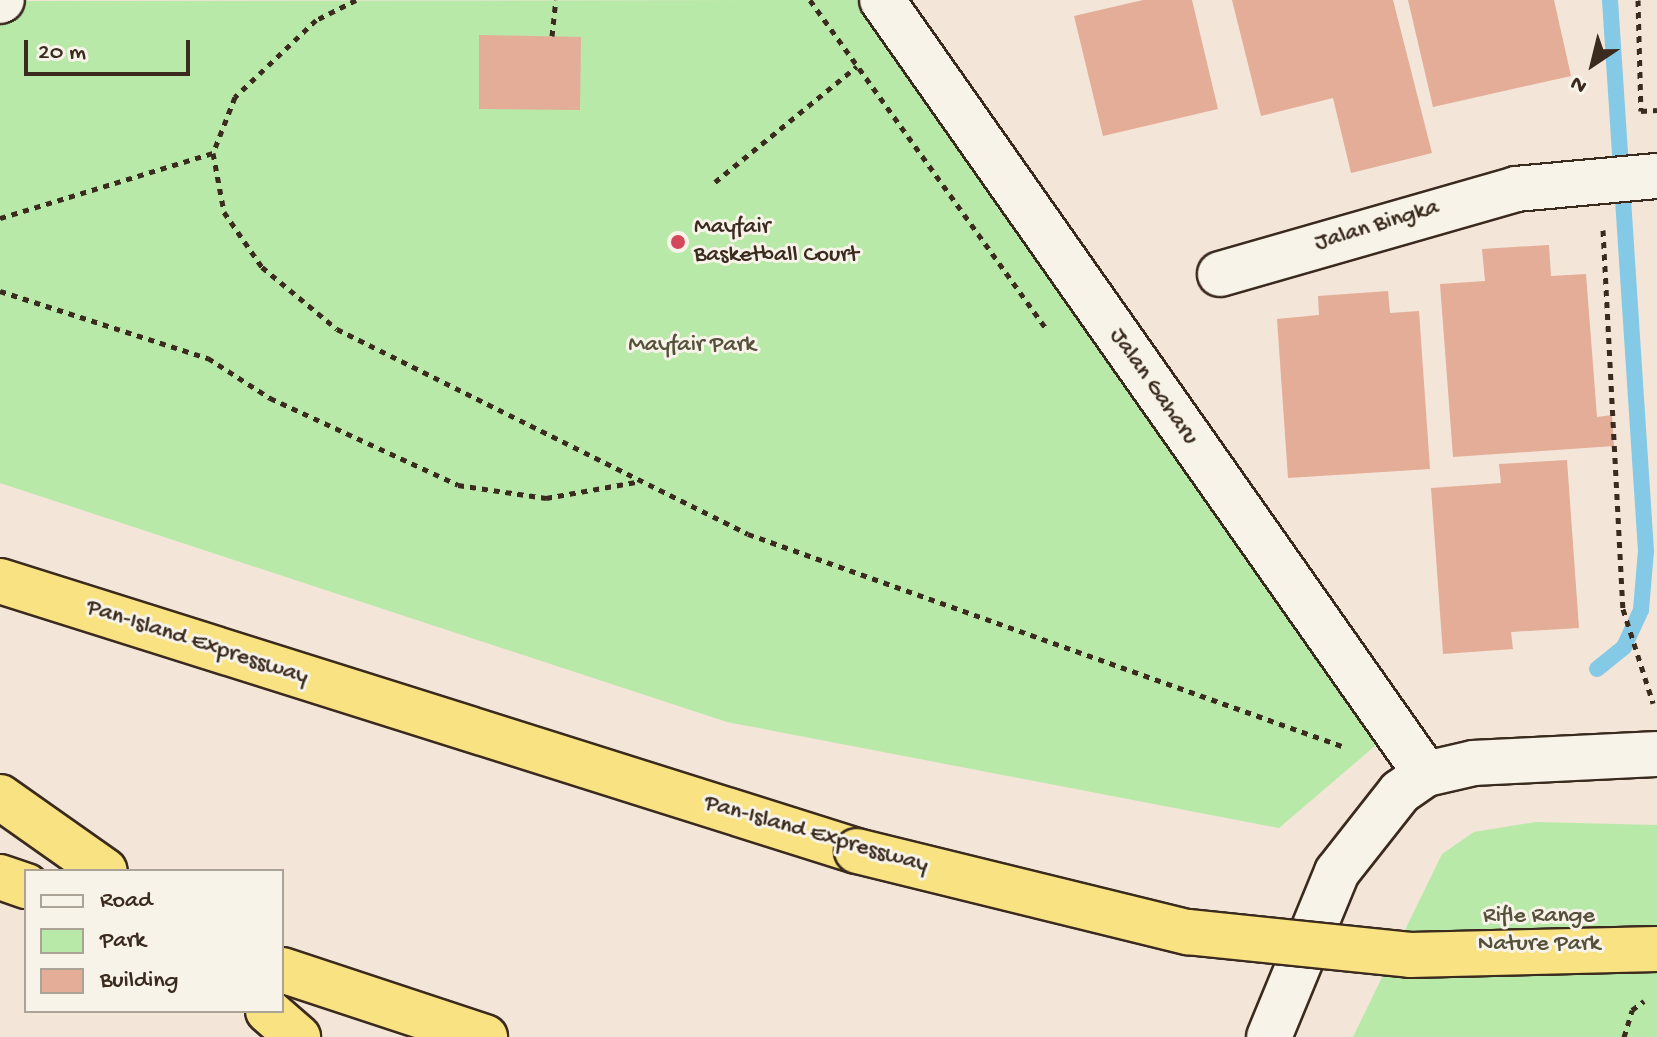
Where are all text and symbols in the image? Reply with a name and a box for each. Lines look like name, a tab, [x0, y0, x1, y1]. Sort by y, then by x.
scale bar	[28, 24, 194, 74]
north arrow	[1553, 24, 1633, 104]
text: 20 m	[38, 39, 86, 68]
text: N	[1566, 69, 1593, 98]
street label: Jalan Bingka	[1311, 193, 1443, 259]
place label: Mayfair Basketball Court	[694, 214, 859, 270]
marker: Mayfair Basketball Court	[669, 233, 687, 251]
street label: Jalan Gaharu	[1102, 323, 1204, 451]
park label: Mayfair Park	[628, 332, 756, 360]
street label: Pan-Island Expressway	[82, 594, 312, 692]
street label: Pan-Island Expressway	[701, 789, 931, 881]
legend	[24, 869, 284, 1013]
text: Road	[100, 887, 152, 916]
park label: Rifle Range Nature Park	[1478, 903, 1600, 959]
text: Park	[100, 927, 146, 956]
text: Building	[100, 967, 178, 996]

